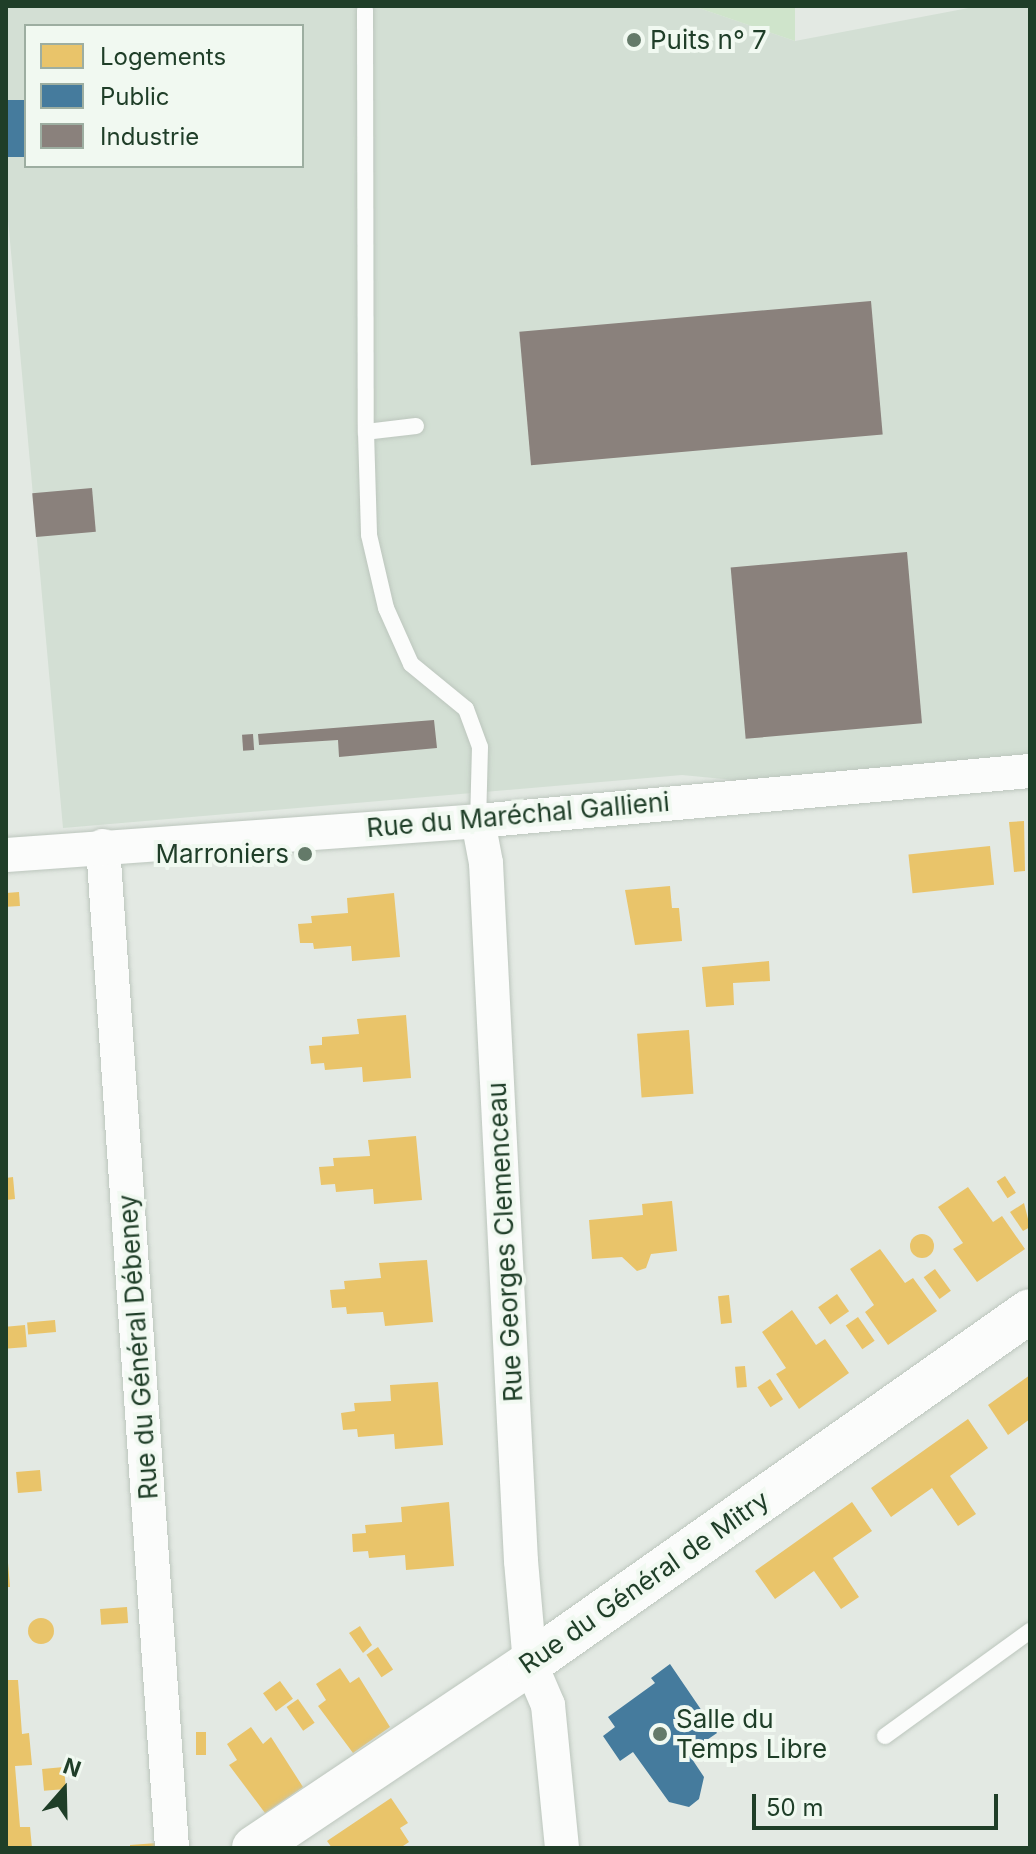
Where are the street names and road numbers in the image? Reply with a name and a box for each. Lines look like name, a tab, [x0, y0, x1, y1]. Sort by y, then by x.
street label: Rue du Maréchal Gallieni	[365, 786, 671, 844]
street label: Rue Georges Clemenceau	[481, 1081, 529, 1403]
street label: Rue du Général Débeney	[112, 1193, 164, 1501]
street label: Rue du Général de Mitry	[513, 1484, 775, 1680]

